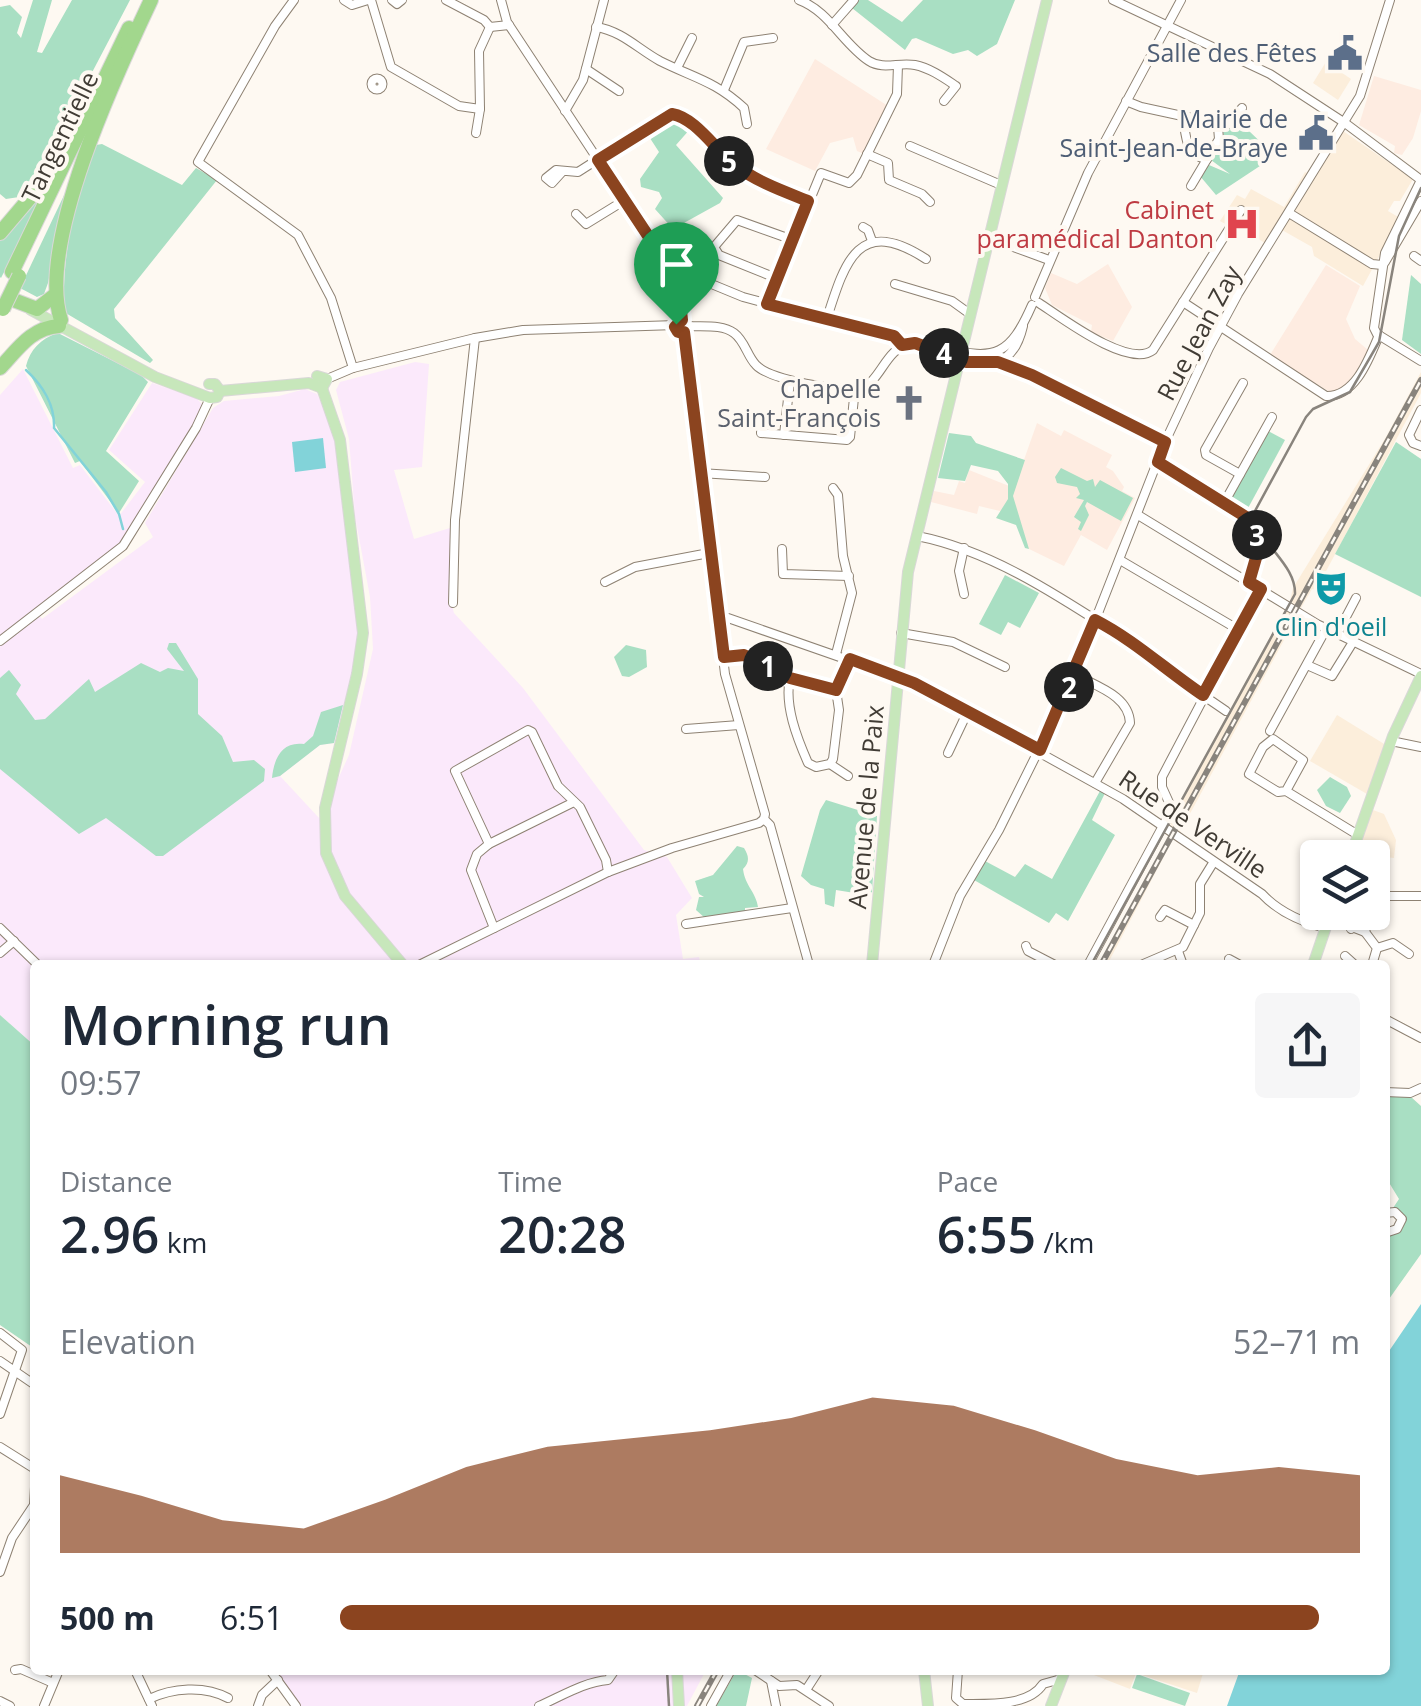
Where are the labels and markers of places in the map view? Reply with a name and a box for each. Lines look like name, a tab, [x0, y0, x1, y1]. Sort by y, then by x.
public building icon: Salle des Fêtes	[1326, 34, 1364, 72]
place label: Salle des Fêtes	[1147, 35, 1317, 69]
place label: Mairie de Saint-Jean-de-Braye	[1060, 101, 1288, 164]
public building icon: Mairie de Saint-Jean-de-Braye	[1297, 114, 1335, 152]
pin: 5	[704, 136, 754, 186]
place label: Cabinet paramédical Danton	[977, 192, 1214, 255]
hospital icon: Cabinet paramédical Danton	[1223, 205, 1261, 243]
pin	[634, 222, 719, 325]
pin: 4	[919, 328, 969, 378]
place label: Chapelle Saint-François	[717, 371, 881, 434]
church icon: Chapelle Saint-François	[890, 384, 928, 422]
pin: 3	[1232, 510, 1282, 560]
theatre icon: Clin d'oeil	[1312, 569, 1350, 607]
place label: Clin d'oeil	[1275, 609, 1387, 643]
pin: 1	[743, 641, 793, 691]
pin: 2	[1044, 662, 1094, 712]

